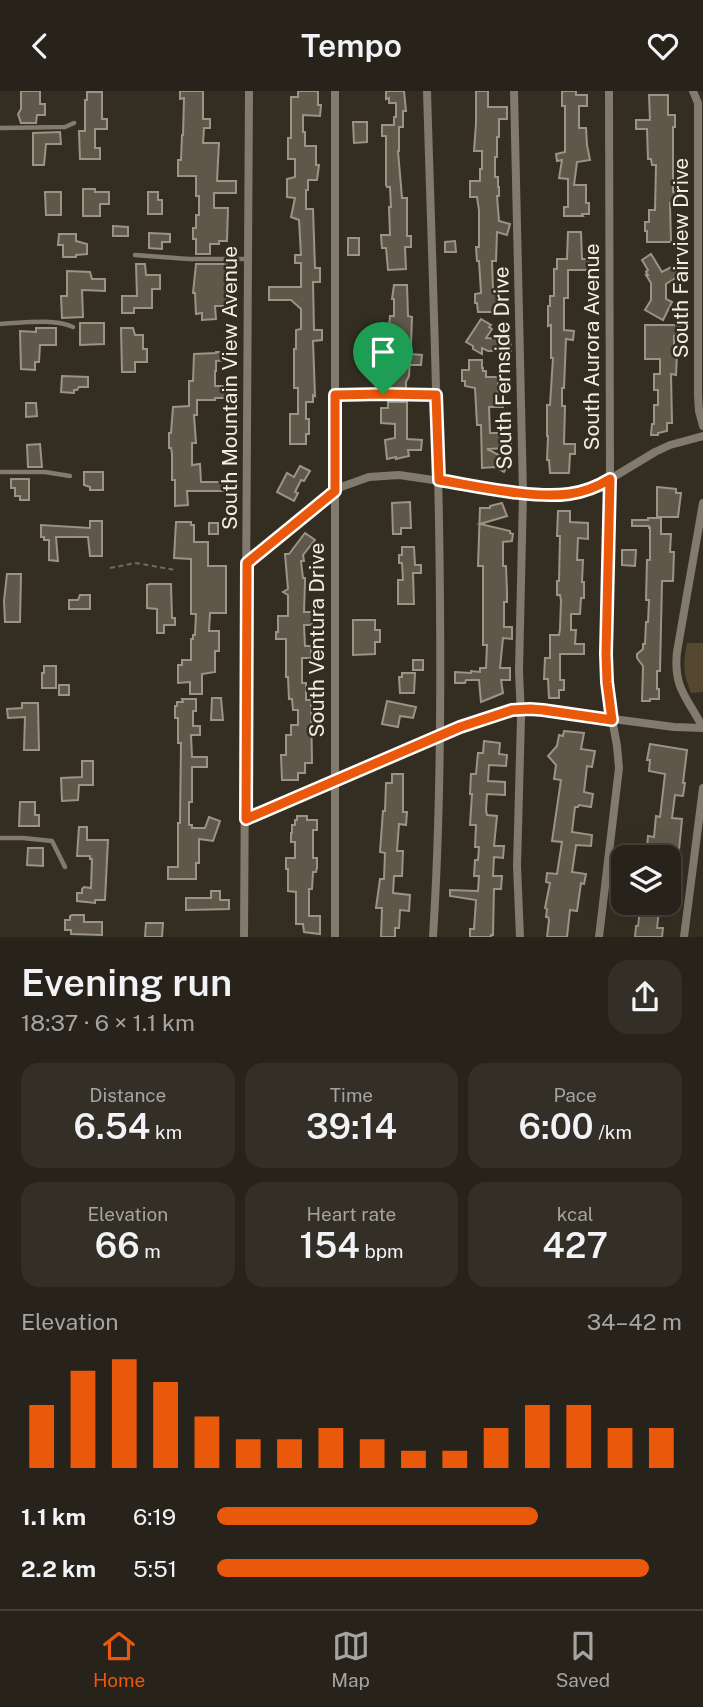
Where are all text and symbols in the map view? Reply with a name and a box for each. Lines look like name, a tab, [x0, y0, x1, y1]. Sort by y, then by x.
icon: back	[21, 27, 59, 65]
text: Tempo	[301, 27, 402, 64]
icon: heart	[644, 27, 682, 65]
street label: South Fairview Drive	[668, 158, 693, 358]
street label: South Aurora Avenue	[579, 243, 604, 451]
street label: South Mountain View Avenue	[217, 246, 242, 530]
street label: South Fernside Drive	[488, 266, 517, 470]
pin	[353, 322, 413, 394]
icon: arrive	[364, 333, 402, 371]
street label: South Ventura Drive	[304, 543, 329, 737]
map controls	[611, 845, 681, 915]
button: layers	[611, 845, 681, 915]
text: Evening run	[21, 960, 232, 1005]
button: share	[608, 960, 682, 1034]
text: 18:37 · 6 × 1.1 km	[21, 1009, 195, 1036]
text: Distance	[89, 1084, 166, 1106]
text: Time	[330, 1084, 373, 1106]
text: Pace	[553, 1084, 597, 1106]
text: 6.54	[74, 1106, 150, 1147]
text: 39:14	[306, 1106, 397, 1147]
text: 6:00	[518, 1106, 594, 1147]
text: km	[150, 1121, 182, 1143]
text: /km	[594, 1121, 632, 1143]
text: Elevation	[88, 1203, 168, 1225]
text: Heart rate	[307, 1203, 396, 1225]
text: kcal	[557, 1203, 594, 1225]
text: 66	[95, 1225, 140, 1266]
text: 154	[300, 1225, 360, 1266]
text: 427	[542, 1225, 608, 1266]
text: m	[140, 1240, 161, 1262]
text: bpm	[360, 1240, 403, 1262]
text: Elevation	[21, 1308, 119, 1335]
text: 34–42 m	[587, 1308, 682, 1335]
text: 1.1 km	[21, 1503, 86, 1530]
text: 6:19	[133, 1503, 176, 1530]
text: 2.2 km	[21, 1555, 96, 1582]
text: 5:51	[133, 1555, 177, 1582]
tab: Home	[93, 1627, 145, 1691]
tab: Map	[331, 1627, 370, 1691]
tab: Saved	[556, 1627, 610, 1691]

